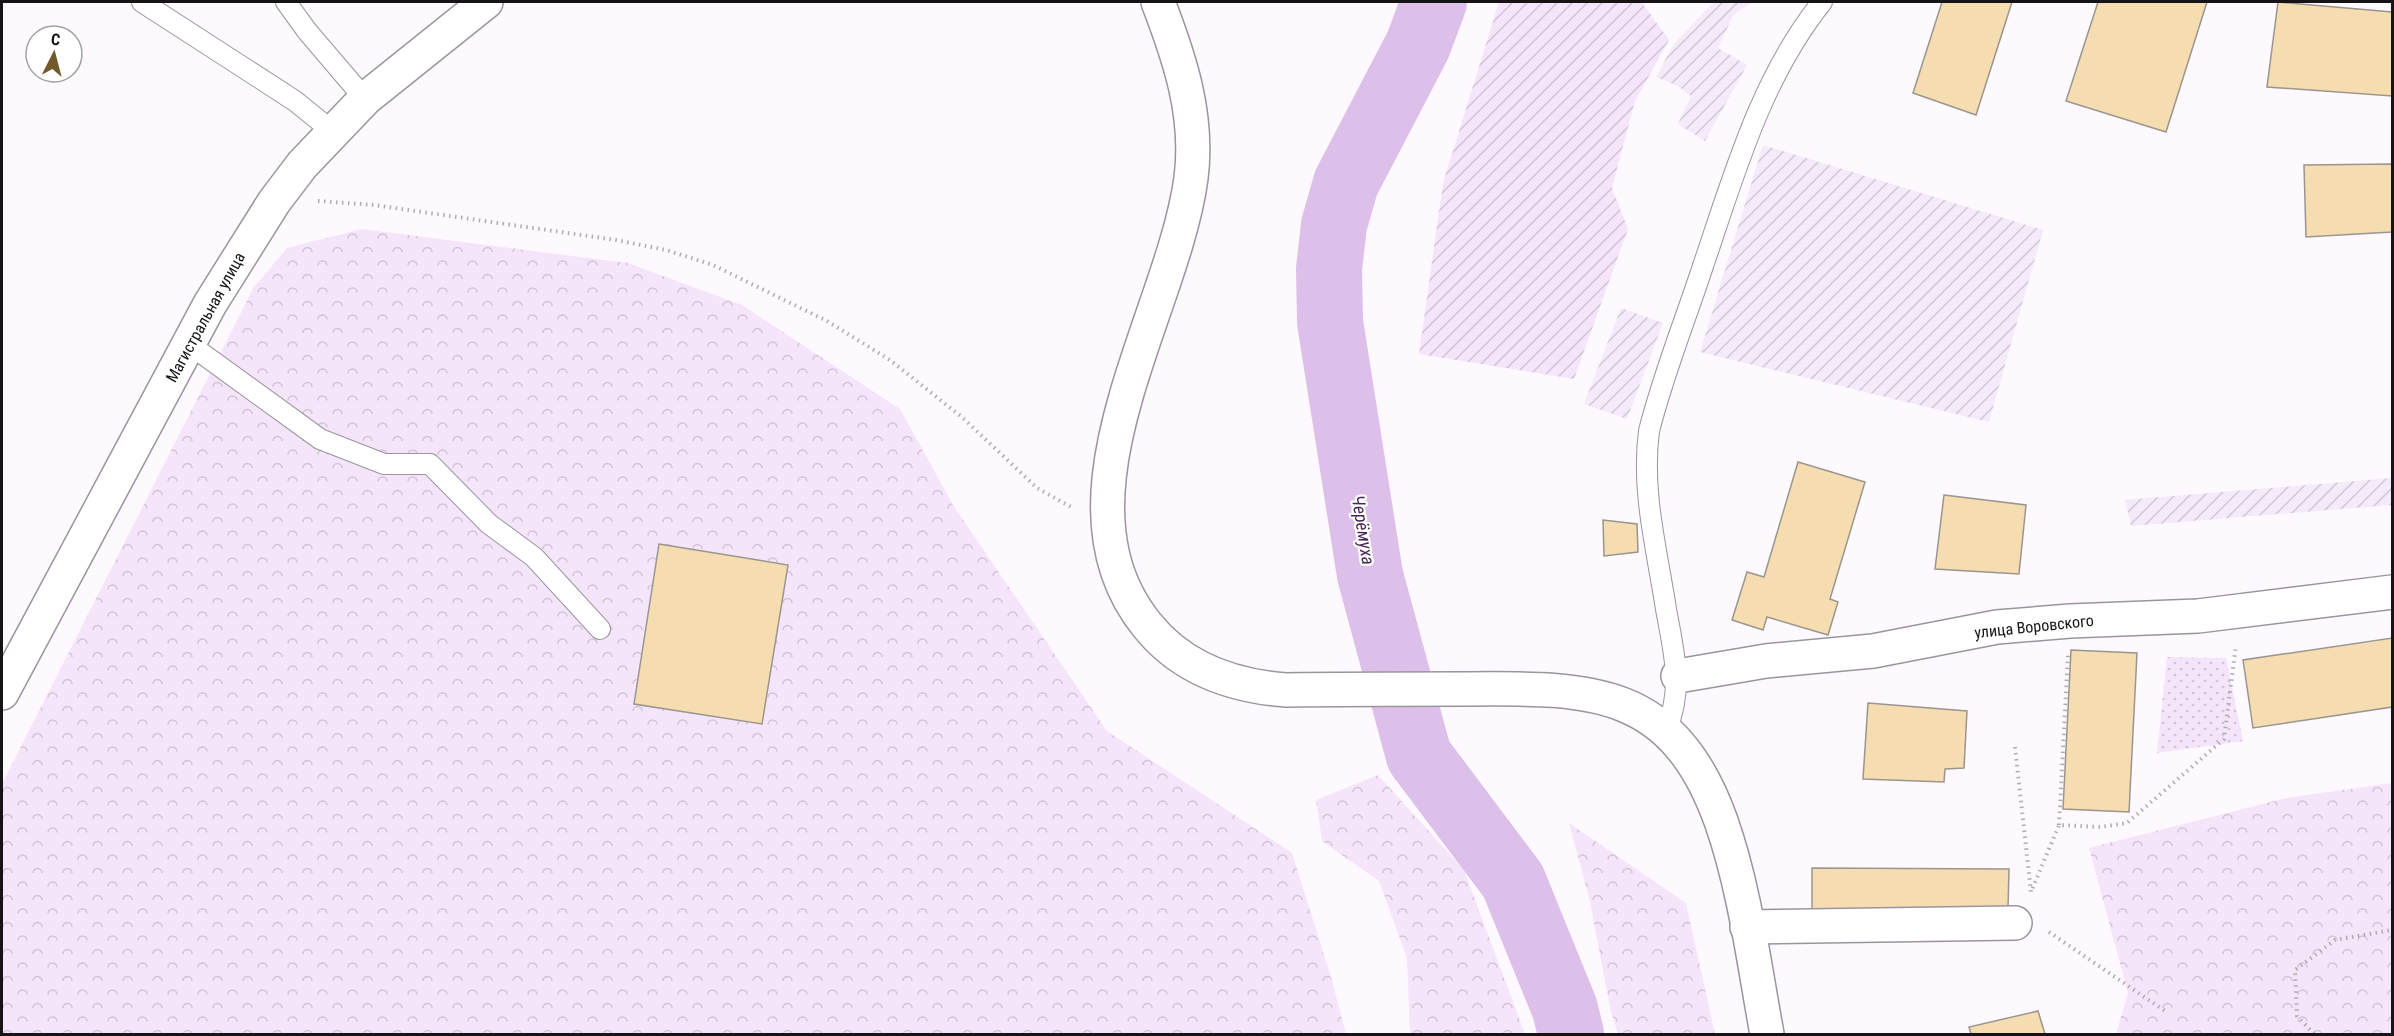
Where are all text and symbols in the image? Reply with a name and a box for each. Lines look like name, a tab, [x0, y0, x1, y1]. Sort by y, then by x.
north arrow	[24, 24, 84, 84]
text: С	[50, 30, 61, 50]
street label: Магистральная улица	[162, 249, 249, 385]
water label: Черёмуха	[1348, 494, 1379, 566]
street label: улица Воровского	[1973, 611, 2095, 642]

